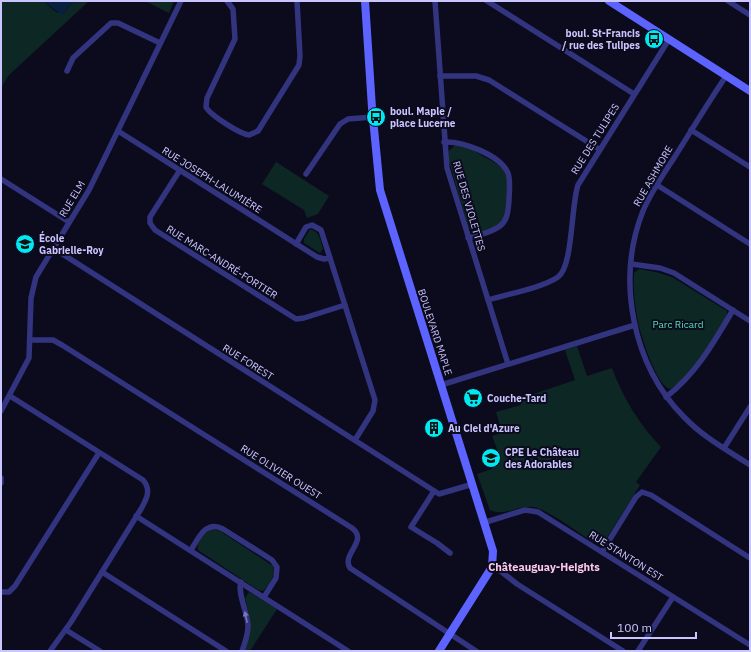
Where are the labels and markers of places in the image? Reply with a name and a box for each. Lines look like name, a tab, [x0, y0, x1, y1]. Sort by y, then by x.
place label: boul. St-Francis / rue des Tulipes	[562, 27, 640, 52]
bus stop icon: boul. St-Francis / rue des Tulipes	[643, 28, 665, 50]
place label: boul. Maple / place Lucerne	[390, 105, 456, 130]
bus stop icon: boul. Maple / place Lucerne	[365, 106, 387, 128]
place label: École Gabrielle-Roy	[39, 230, 104, 257]
school or university icon: École Gabrielle-Roy	[14, 233, 36, 255]
supermarket icon: Couche-Tard	[462, 387, 484, 409]
place label: Couche-Tard	[487, 392, 546, 405]
building icon: Au Ciel d'Azure	[423, 417, 445, 439]
place label: Au Ciel d'Azure	[448, 422, 520, 435]
place label: CPE Le Château des Adorables	[505, 446, 579, 471]
school or university icon: CPE Le Château des Adorables	[480, 447, 502, 469]

